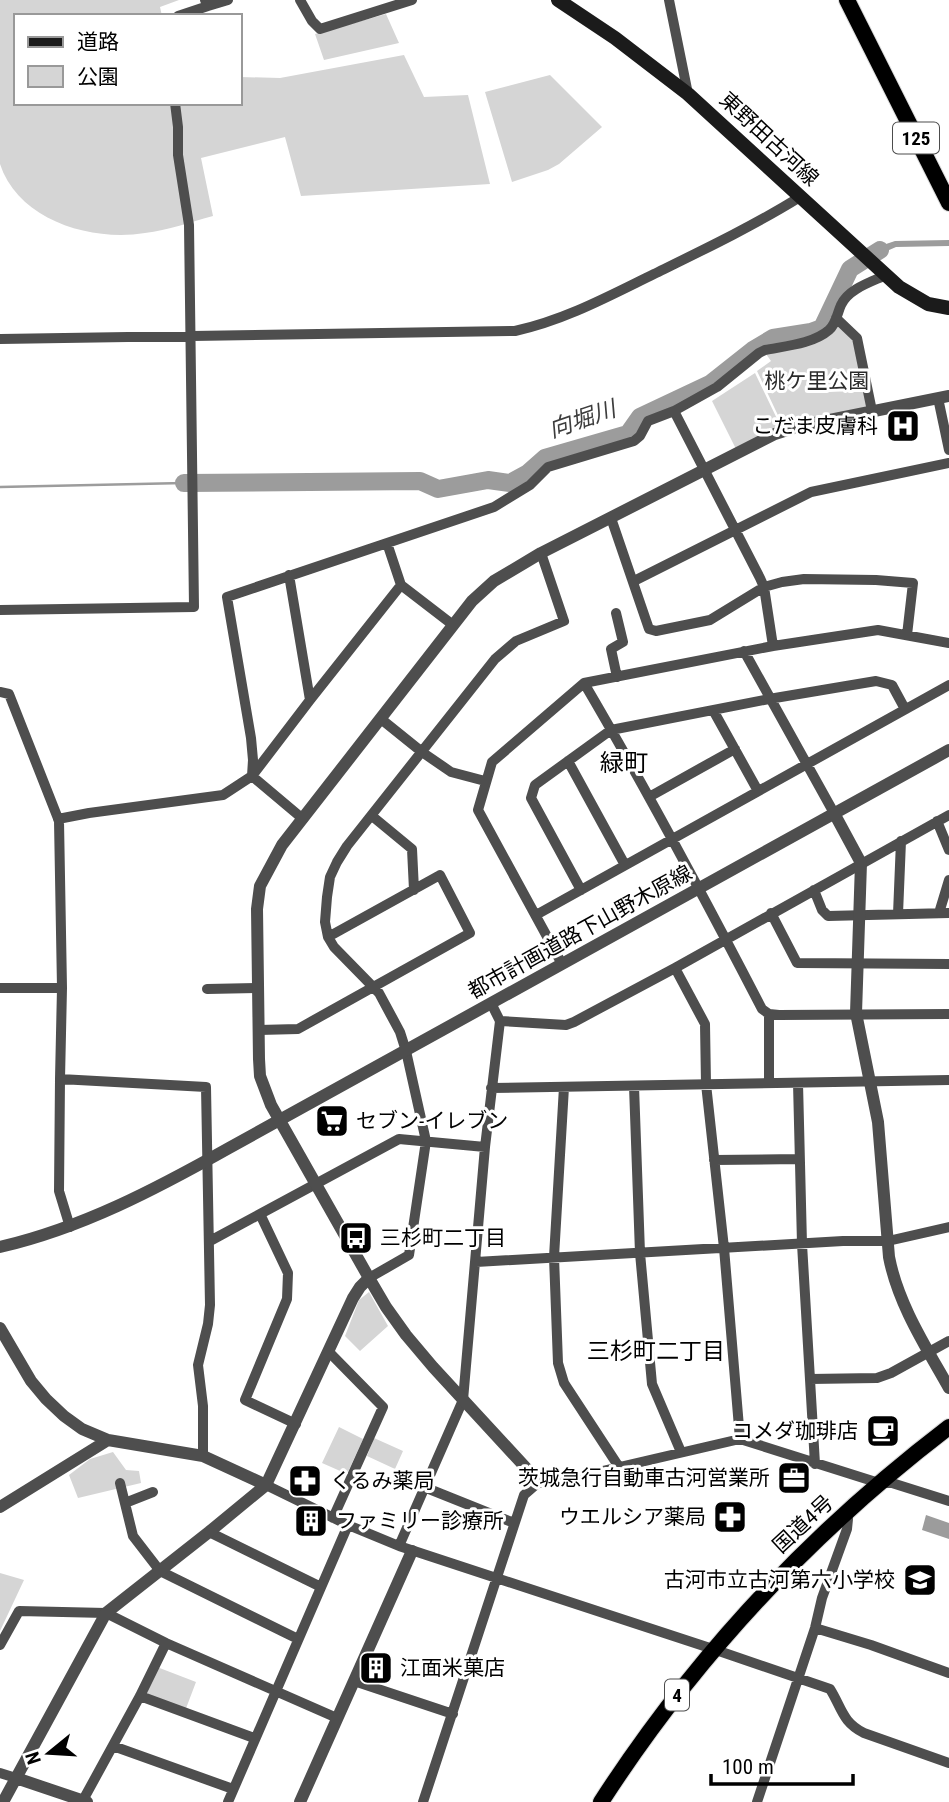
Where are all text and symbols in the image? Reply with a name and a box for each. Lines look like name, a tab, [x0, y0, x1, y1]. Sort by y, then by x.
legend	[14, 14, 242, 105]
text: 道路	[77, 30, 119, 54]
text: 公園	[77, 65, 119, 89]
street label: 東野田古河線	[715, 87, 823, 191]
road number: 125	[893, 122, 939, 154]
park label: 桃ケ里公園	[765, 369, 870, 393]
water label: 向堀川	[545, 394, 622, 443]
hospital icon: こだま皮膚科	[884, 407, 922, 445]
place label: こだま皮膚科	[752, 414, 878, 438]
district label: 緑町	[600, 749, 648, 777]
street label: 都市計画道路下山野木原線	[464, 860, 696, 1004]
supermarket icon: セブン-イレブン	[313, 1102, 351, 1140]
place label: セブン-イレブン	[356, 1109, 508, 1133]
bus stop icon: 三杉町二丁目	[337, 1219, 375, 1257]
place label: 三杉町二丁目	[380, 1226, 506, 1250]
district label: 三杉町二丁目	[587, 1338, 725, 1365]
cafe icon: コメダ珈琲店	[864, 1412, 902, 1450]
place label: コメダ珈琲店	[732, 1419, 858, 1443]
office icon: 茨城急行自動車古河営業所	[775, 1459, 813, 1497]
pharmacy icon: くるみ薬局	[286, 1462, 324, 1500]
place label: 茨城急行自動車古河営業所	[518, 1466, 770, 1490]
place label: くるみ薬局	[330, 1469, 435, 1493]
street label: 国道4号	[768, 1490, 838, 1558]
pharmacy icon: ウエルシア薬局	[711, 1498, 749, 1536]
building icon: ファミリー診療所	[292, 1502, 330, 1540]
place label: ウエルシア薬局	[559, 1505, 706, 1529]
place label: ファミリー診療所	[336, 1509, 504, 1533]
school or university icon: 古河市立古河第六小学校	[901, 1561, 939, 1599]
place label: 古河市立古河第六小学校	[664, 1568, 895, 1592]
building icon: 江面米菓店	[357, 1649, 395, 1687]
place label: 江面米菓店	[400, 1656, 505, 1680]
road number: 4	[665, 1680, 689, 1710]
north arrow	[14, 1718, 84, 1788]
scale bar	[711, 1742, 853, 1786]
text: N	[21, 1749, 46, 1767]
text: 100 m	[722, 1755, 774, 1779]

